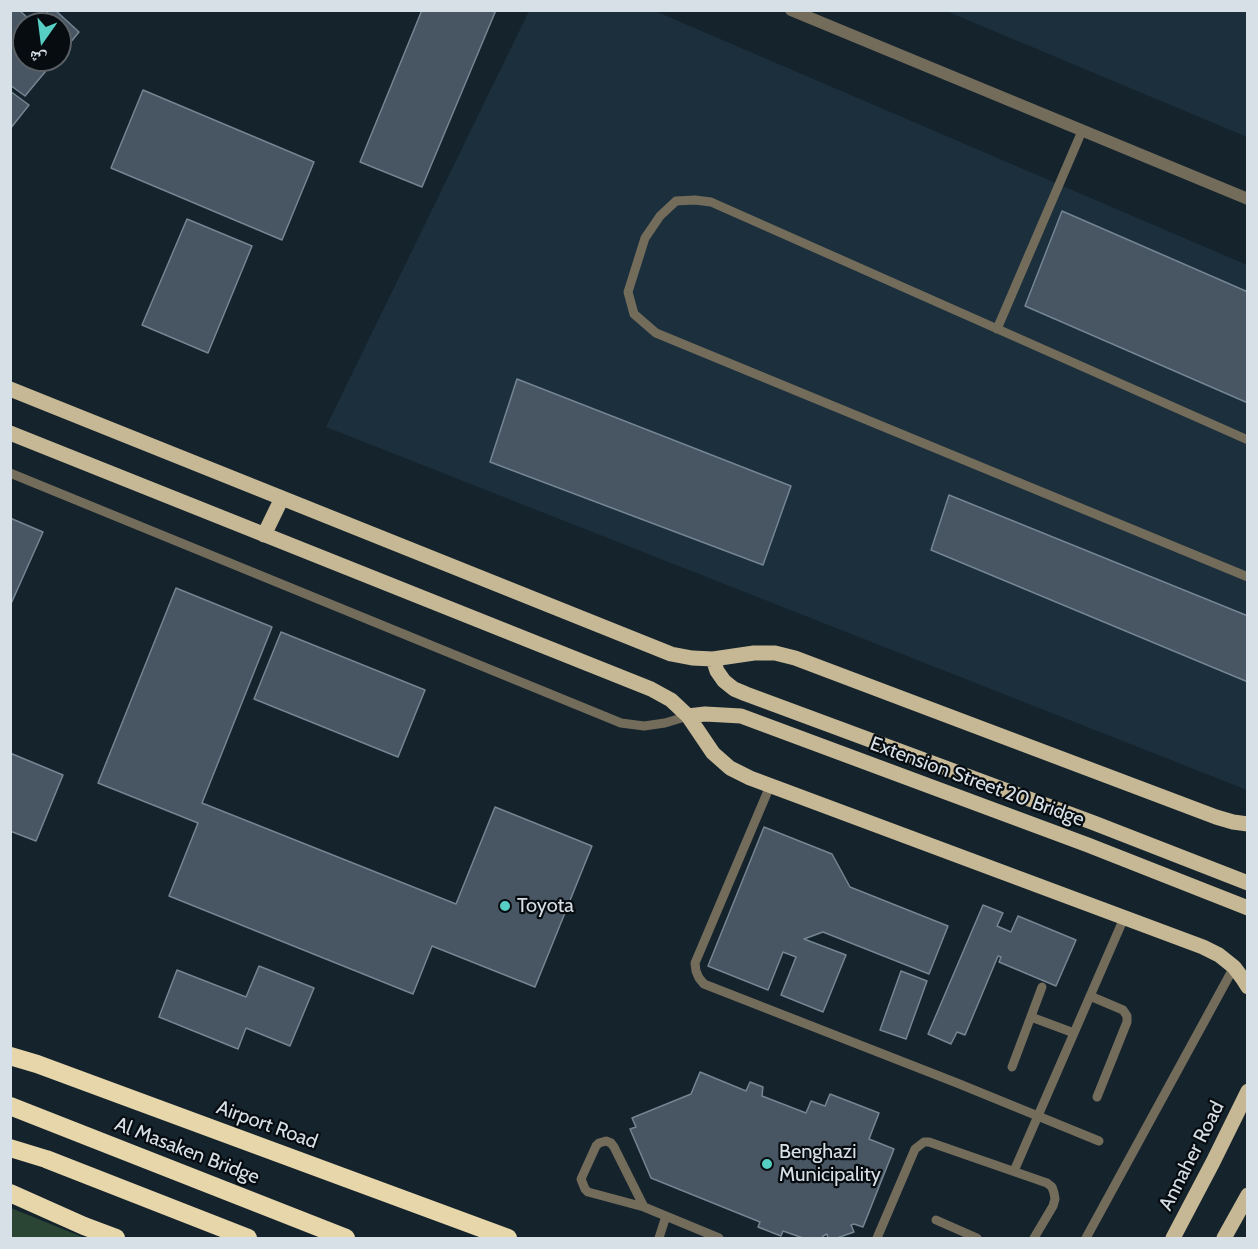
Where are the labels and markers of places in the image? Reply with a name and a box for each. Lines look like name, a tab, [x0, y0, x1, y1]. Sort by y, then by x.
place label: Toyota	[517, 894, 574, 918]
marker: Toyota	[498, 899, 512, 913]
place label: Benghazi Municipality	[779, 1140, 881, 1187]
marker: Benghazi Municipality	[760, 1157, 774, 1171]

